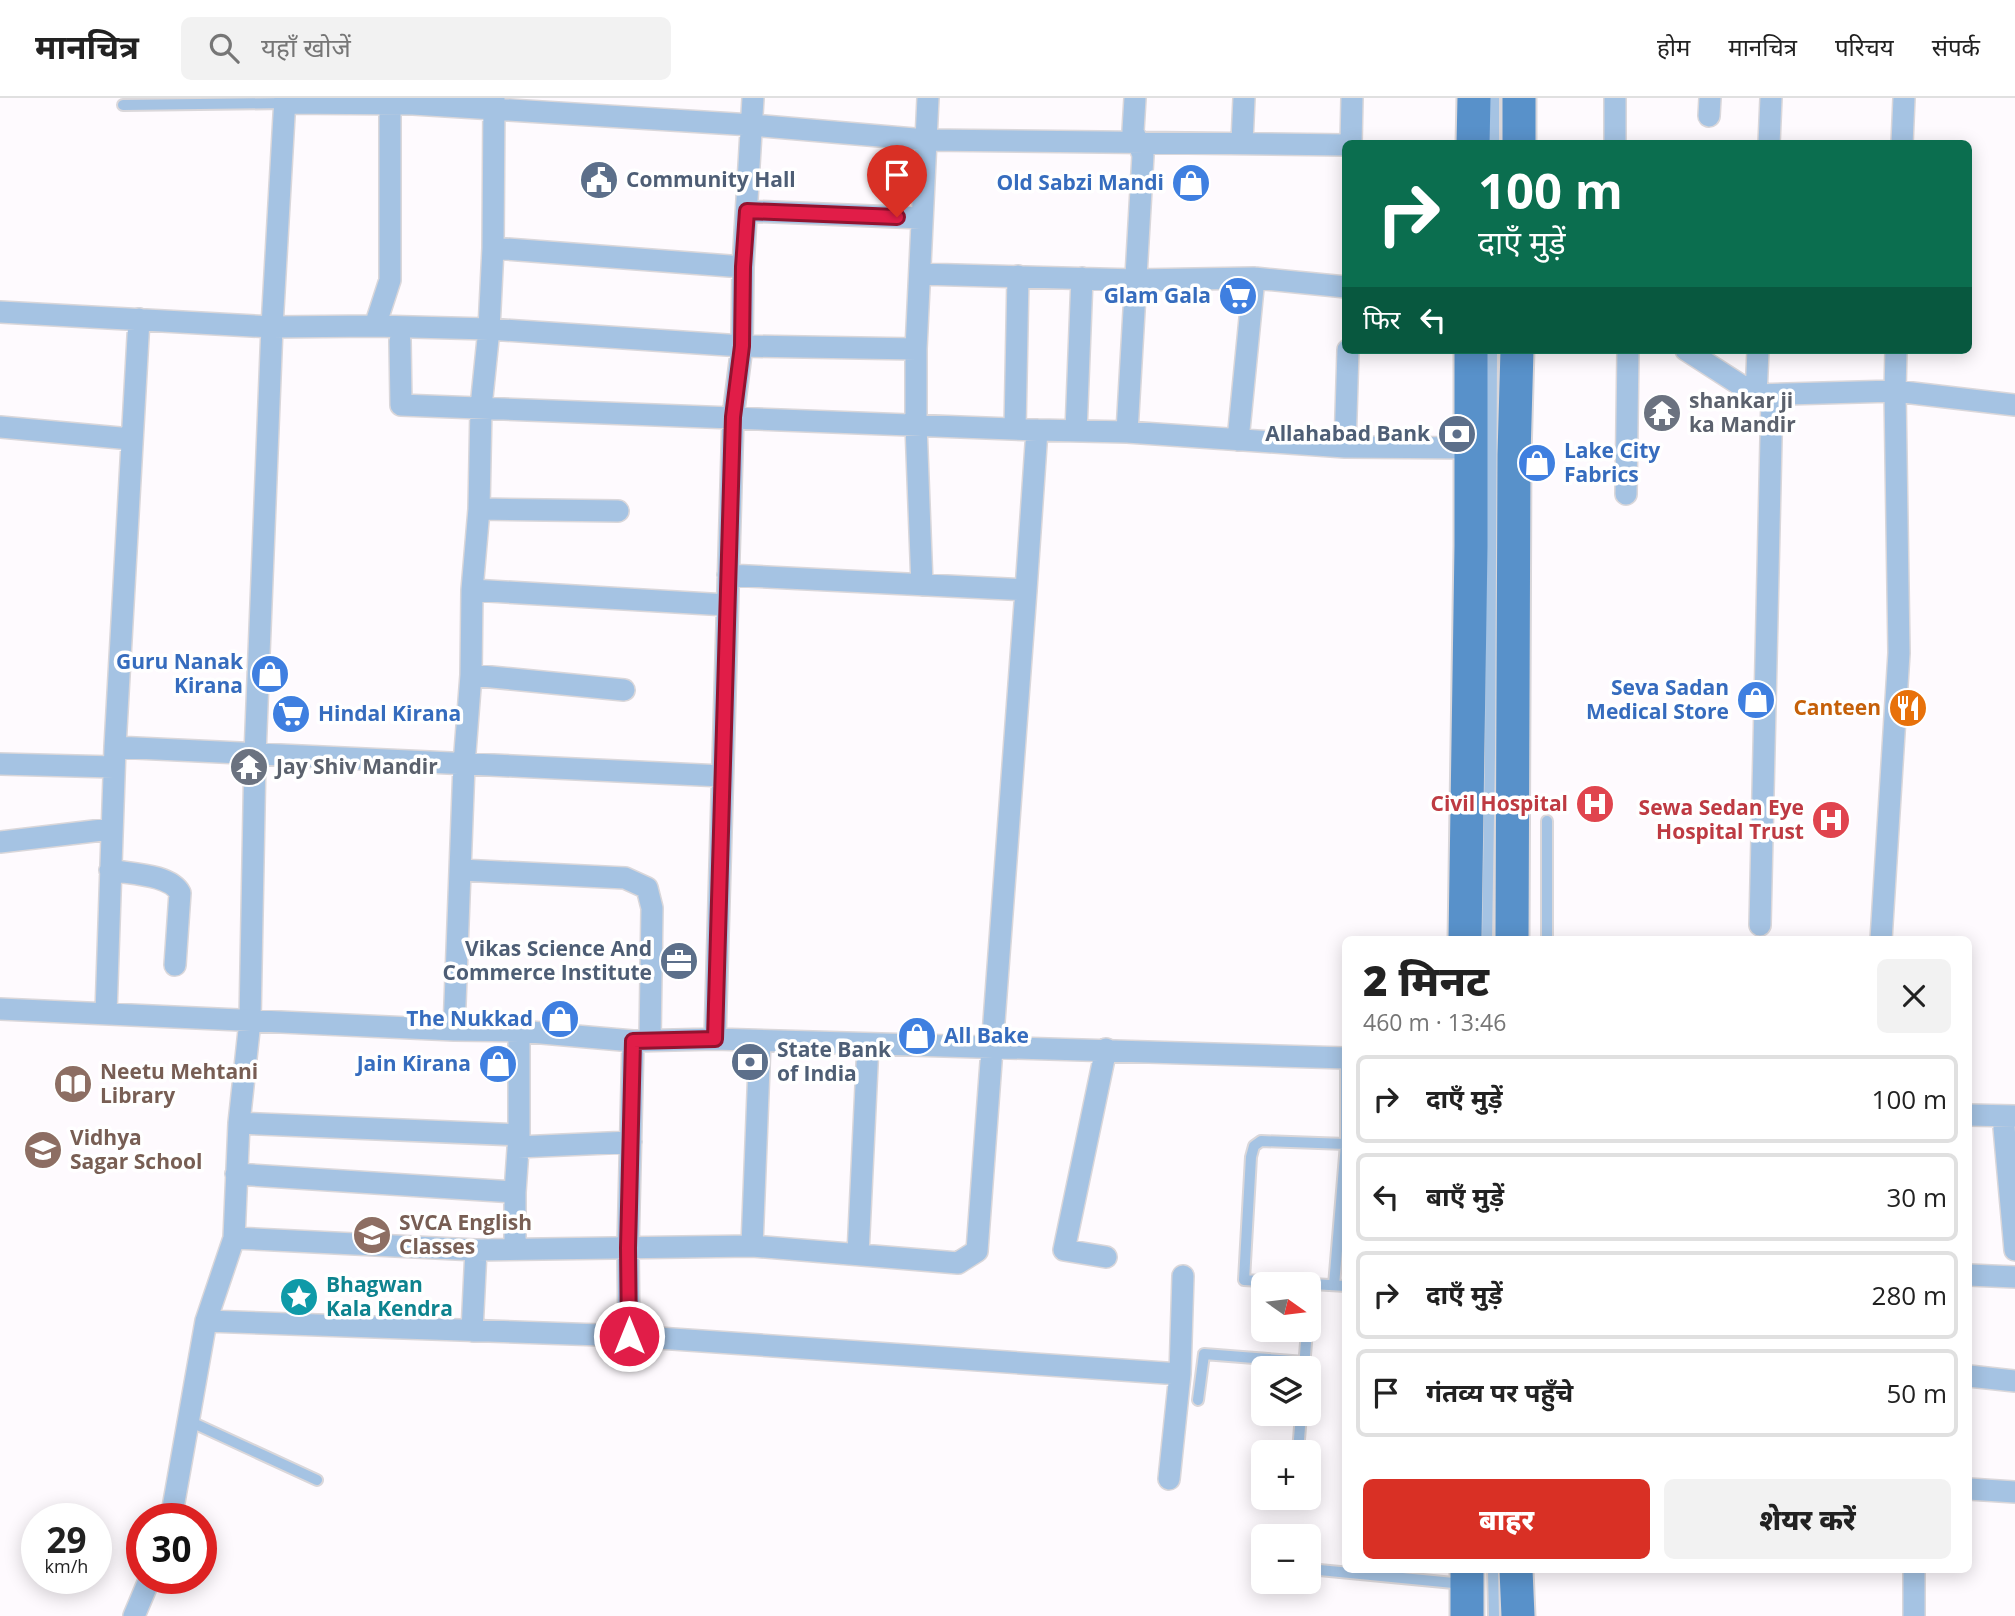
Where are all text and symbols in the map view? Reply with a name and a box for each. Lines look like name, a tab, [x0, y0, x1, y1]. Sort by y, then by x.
search box	[181, 17, 671, 80]
text: मानचित्र	[35, 24, 139, 69]
icon: search	[205, 29, 243, 67]
text: यहाँ खोजें	[261, 29, 351, 65]
text: होम	[1657, 30, 1690, 63]
text: मानचित्र	[1728, 30, 1797, 63]
text: परिचय	[1835, 30, 1894, 63]
text: संपर्क	[1932, 30, 1980, 63]
pin	[867, 145, 927, 217]
icon: arrive	[878, 156, 916, 194]
text: 100 m	[1478, 157, 1623, 223]
public building icon: Community Hall	[578, 159, 620, 201]
shop icon: Old Sabzi Mandi	[1170, 162, 1212, 204]
place label: Community Hall	[626, 165, 796, 193]
place label: Old Sabzi Mandi	[997, 168, 1164, 196]
icon: right	[1363, 168, 1454, 259]
text: दाएँ मुड़ें	[1478, 220, 1566, 263]
supermarket icon: Glam Gala	[1217, 275, 1259, 317]
place label: Glam Gala	[1104, 281, 1211, 309]
text: फिर	[1363, 301, 1400, 337]
icon: left	[1414, 301, 1452, 339]
place label: shankar ji ka Mandir	[1689, 386, 1796, 438]
temple icon: shankar ji ka Mandir	[1641, 392, 1683, 434]
bank icon: Allahabad Bank	[1436, 413, 1478, 455]
place label: Allahabad Bank	[1265, 419, 1431, 447]
place label: Lake City Fabrics	[1564, 436, 1660, 488]
shop icon: Lake City Fabrics	[1516, 442, 1558, 484]
place label: Guru Nanak Kirana	[116, 647, 244, 699]
shop icon: Guru Nanak Kirana	[249, 653, 291, 695]
place label: Seva Sadan Medical Store	[1586, 673, 1729, 725]
shop icon: Seva Sadan Medical Store	[1735, 679, 1777, 721]
restaurant icon: Canteen	[1887, 687, 1929, 729]
supermarket icon: Hindal Kirana	[270, 693, 312, 735]
place label: Canteen	[1793, 693, 1881, 721]
place label: Hindal Kirana	[318, 699, 461, 727]
temple icon: Jay Shiv Mandir	[228, 746, 270, 788]
place label: Jay Shiv Mandir	[274, 752, 438, 780]
hospital icon: Civil Hospital	[1574, 783, 1616, 825]
place label: Civil Hospital	[1431, 789, 1568, 817]
place label: Sewa Sedan Eye Hospital Trust	[1639, 793, 1804, 845]
hospital icon: Sewa Sedan Eye Hospital Trust	[1810, 799, 1852, 841]
place label: Vikas Science And Commerce Institute	[443, 934, 652, 986]
office icon: Vikas Science And Commerce Institute	[658, 940, 700, 982]
text: 2 मिनट	[1363, 951, 1489, 1008]
button: close	[1877, 959, 1951, 1033]
shop icon: The Nukkad	[539, 998, 581, 1040]
place label: The Nukkad	[406, 1004, 533, 1032]
text: 460 m · 13:46	[1363, 1006, 1506, 1038]
shop icon: All Bake	[896, 1015, 938, 1057]
place label: All Bake	[944, 1021, 1029, 1049]
place label: State Bank of India	[777, 1035, 892, 1087]
bank icon: State Bank of India	[729, 1041, 771, 1083]
shop icon: Jain Kirana	[477, 1043, 519, 1085]
place label: Jain Kirana	[355, 1049, 471, 1077]
place label: Neetu Mehtani Library	[100, 1057, 258, 1109]
library icon: Neetu Mehtani Library	[52, 1063, 94, 1105]
icon: right	[1367, 1080, 1405, 1118]
text: दाएँ मुड़ें	[1426, 1080, 1503, 1116]
text: 100 m	[1872, 1081, 1947, 1117]
place label: Vidhya Sagar School	[70, 1123, 202, 1175]
school or university icon: Vidhya Sagar School	[22, 1129, 64, 1171]
icon: left	[1367, 1178, 1405, 1216]
text: बाएँ मुड़ें	[1426, 1178, 1504, 1214]
text: 30 m	[1886, 1179, 1947, 1215]
place label: SVCA English Classes	[399, 1208, 532, 1260]
school or university icon: SVCA English Classes	[351, 1214, 393, 1256]
place label: Bhagwan Kala Kendra	[326, 1270, 453, 1322]
north arrow	[1251, 1272, 1321, 1342]
map controls	[1251, 1272, 1321, 1594]
place icon: Bhagwan Kala Kendra	[278, 1276, 320, 1318]
icon: right	[1367, 1276, 1405, 1314]
text: दाएँ मुड़ें	[1426, 1276, 1503, 1312]
text: 280 m	[1872, 1277, 1947, 1313]
position arrow	[592, 1299, 666, 1373]
button: layers	[1251, 1356, 1321, 1426]
icon: arrive	[1367, 1374, 1405, 1412]
text: गंतव्य पर पहुँचे	[1426, 1374, 1573, 1410]
text: 50 m	[1886, 1375, 1947, 1411]
button: +	[1251, 1440, 1321, 1510]
button: बाहर	[1363, 1479, 1650, 1559]
button: शेयर करें	[1664, 1479, 1951, 1559]
speed limit sign: 30	[126, 1503, 217, 1594]
text: 29	[46, 1516, 87, 1563]
button: −	[1251, 1524, 1321, 1594]
text: km/h	[45, 1554, 88, 1578]

